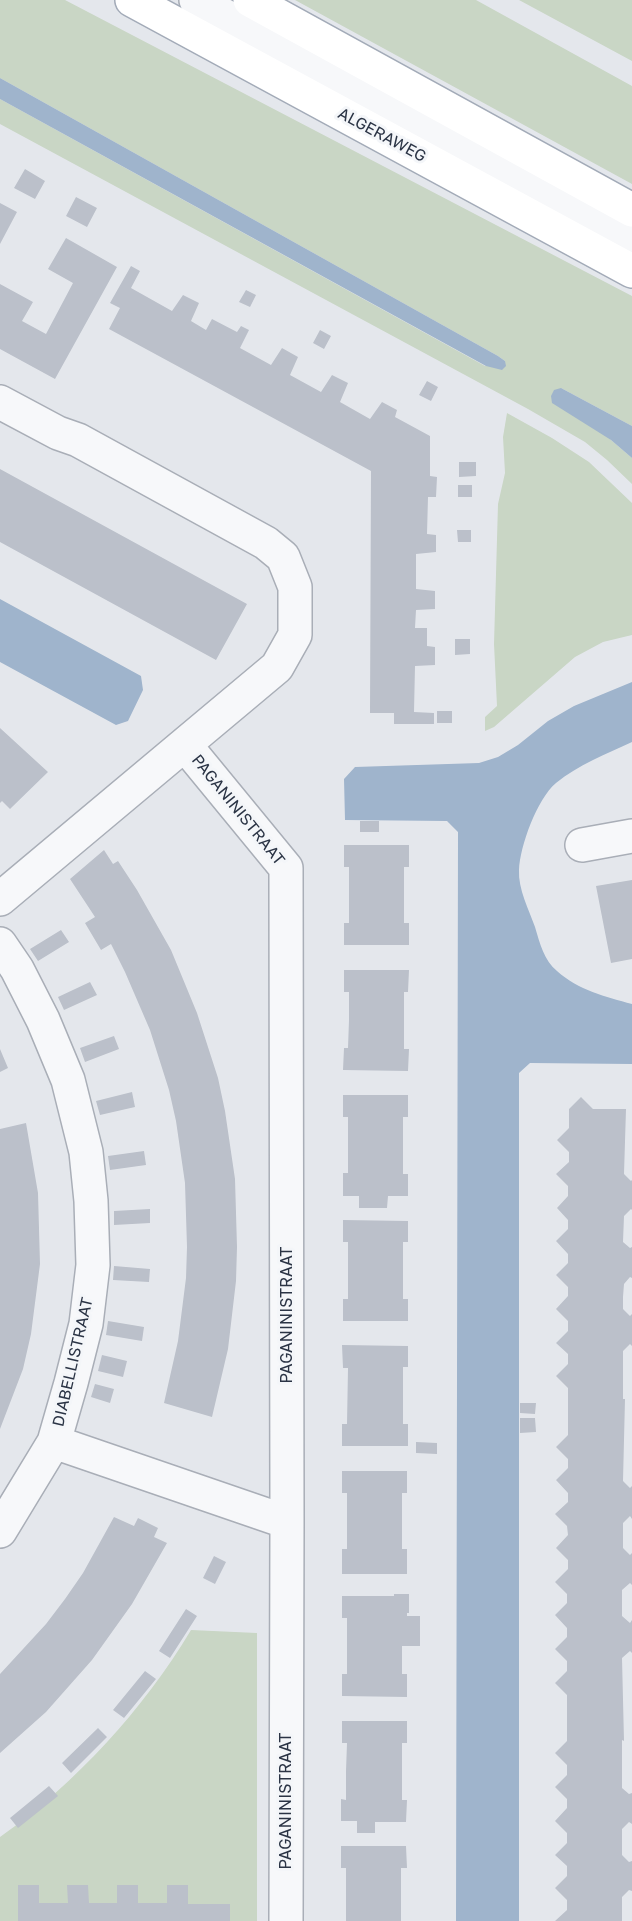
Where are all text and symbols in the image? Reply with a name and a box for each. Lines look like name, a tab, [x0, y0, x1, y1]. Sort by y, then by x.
street label: ALGERAWEG	[335, 104, 429, 166]
street label: PAGANINISTRAAT	[187, 751, 289, 869]
street label: PAGANINISTRAAT	[277, 1247, 297, 1383]
street label: DIABELLISTRAAT	[49, 1296, 97, 1428]
street label: PAGANINISTRAAT	[276, 1733, 296, 1869]

